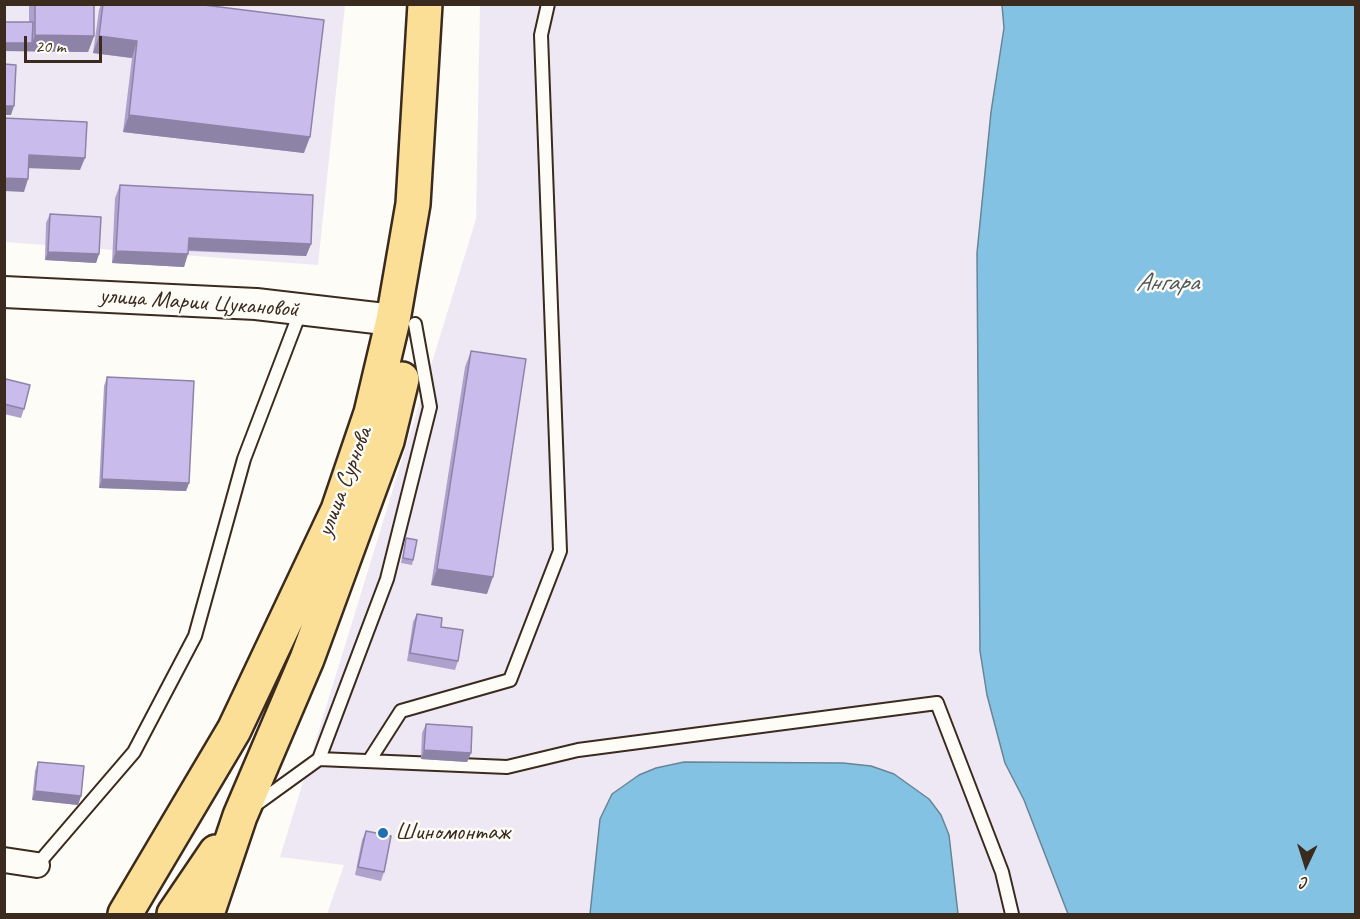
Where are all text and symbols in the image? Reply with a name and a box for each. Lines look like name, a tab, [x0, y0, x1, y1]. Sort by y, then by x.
scale bar	[27, 24, 105, 62]
text: 20 m	[35, 35, 66, 57]
water label: Ангара	[1136, 267, 1198, 299]
street label: улица Марии Цукановой	[99, 282, 299, 324]
street label: улица Сурнова	[311, 423, 379, 541]
place label: Шиномонтаж	[395, 819, 510, 847]
marker: Шиномонтаж	[376, 826, 390, 840]
north arrow	[1276, 835, 1336, 895]
text: С	[1300, 873, 1309, 893]

